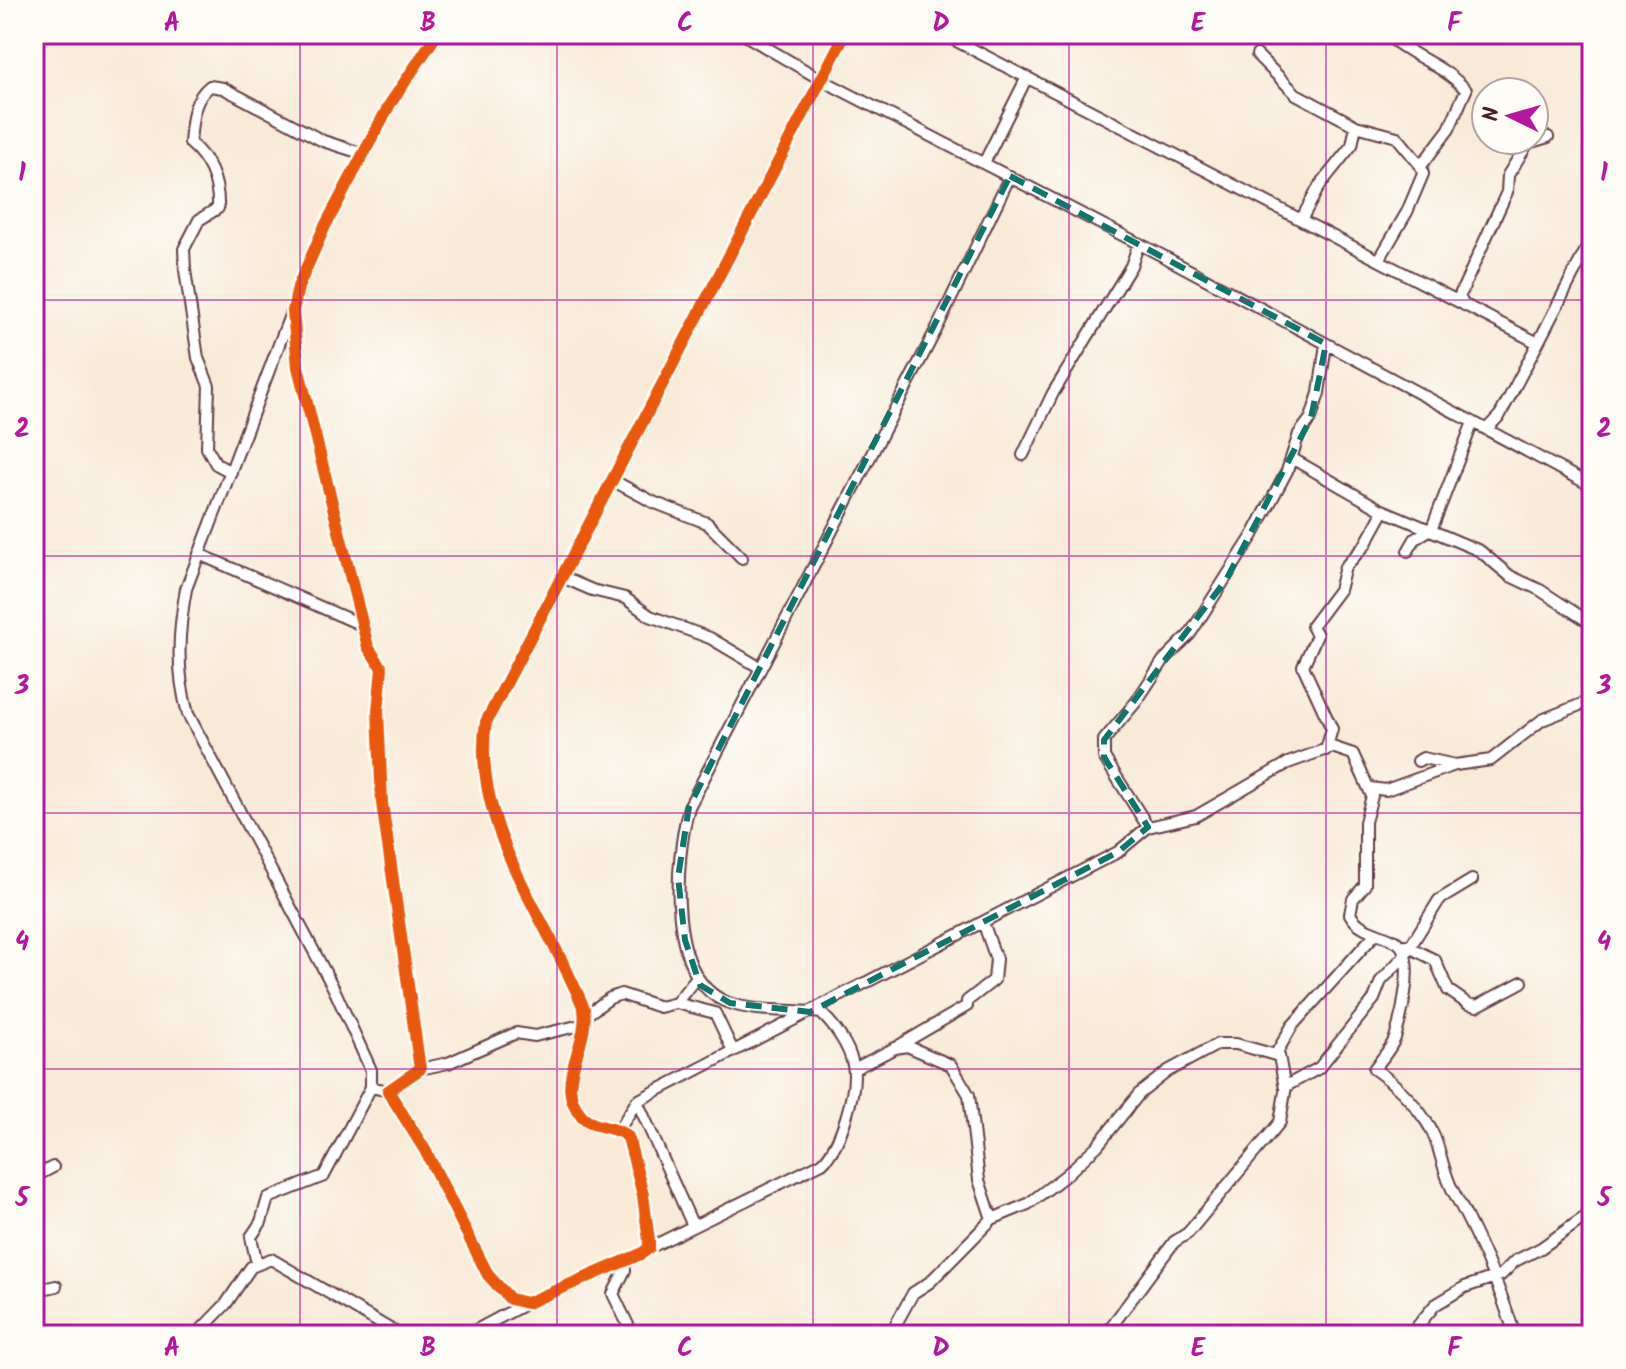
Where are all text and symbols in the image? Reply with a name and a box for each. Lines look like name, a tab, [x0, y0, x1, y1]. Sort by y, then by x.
text: A	[164, 3, 180, 45]
text: B	[420, 3, 436, 45]
text: C	[677, 3, 693, 45]
text: D	[932, 3, 950, 45]
text: E	[1191, 3, 1207, 45]
text: F	[1447, 3, 1463, 45]
north arrow	[1470, 76, 1550, 156]
text: N	[1475, 106, 1511, 123]
text: 1	[18, 153, 26, 195]
text: 1	[1600, 153, 1608, 195]
text: 2	[14, 409, 30, 451]
text: 2	[1596, 409, 1612, 451]
text: 3	[14, 666, 29, 708]
text: 3	[1596, 666, 1611, 708]
text: 4	[15, 922, 29, 964]
text: 4	[1597, 922, 1611, 964]
text: 5	[14, 1178, 30, 1220]
text: 5	[1596, 1178, 1612, 1220]
text: A	[164, 1328, 180, 1369]
text: B	[420, 1328, 436, 1369]
text: C	[677, 1328, 693, 1369]
text: D	[932, 1328, 950, 1369]
text: E	[1191, 1328, 1207, 1369]
text: F	[1447, 1328, 1463, 1369]

